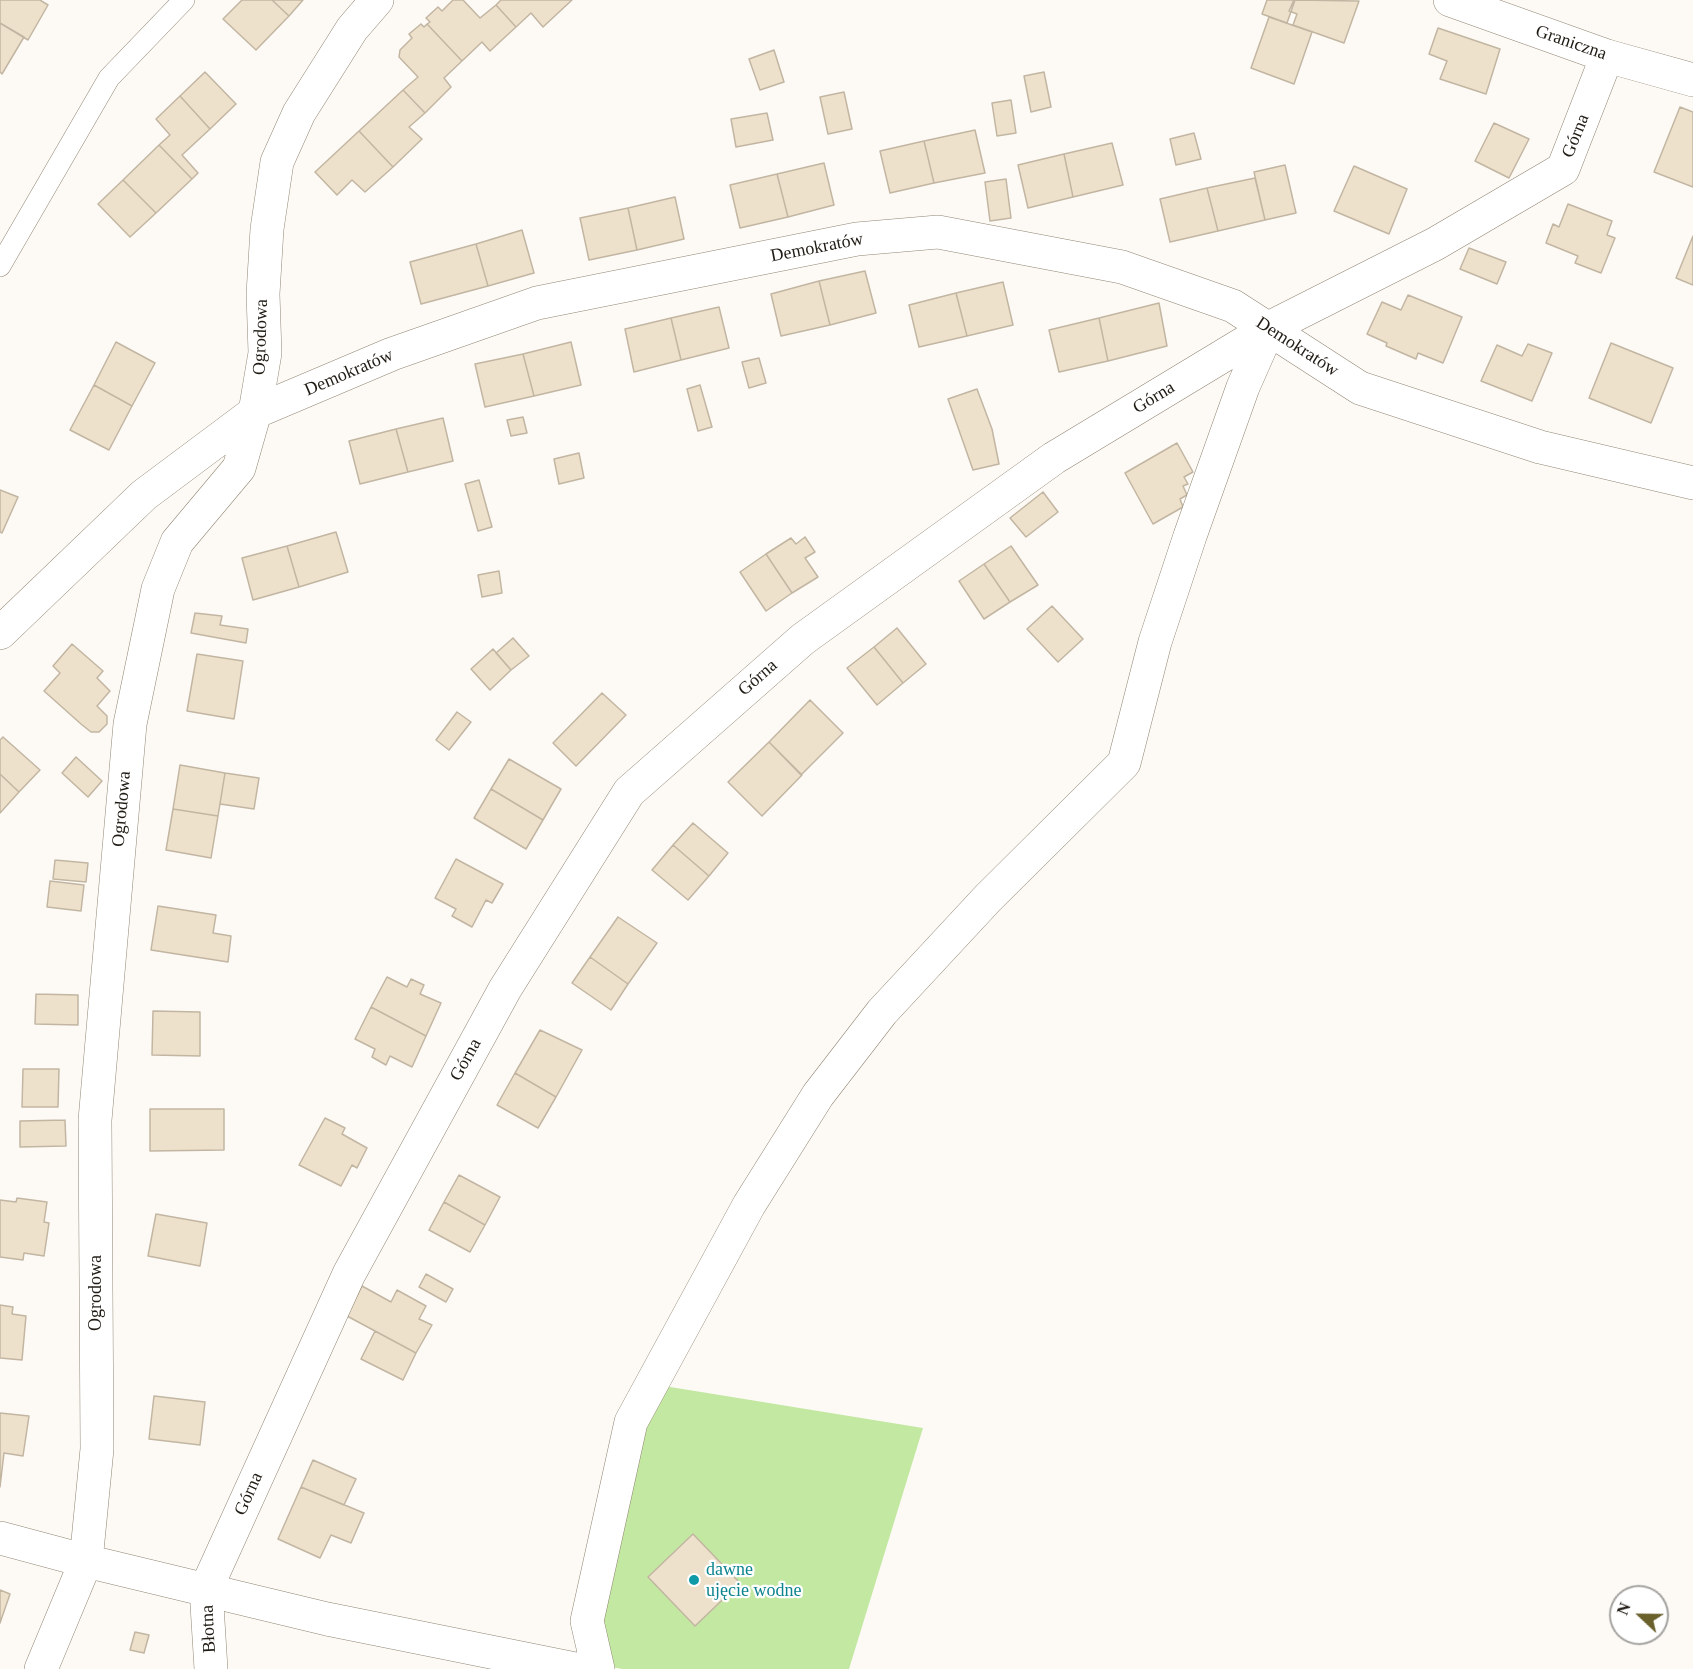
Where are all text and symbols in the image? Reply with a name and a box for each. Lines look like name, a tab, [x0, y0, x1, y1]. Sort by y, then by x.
street label: Graniczna	[1533, 21, 1609, 65]
street label: Górna	[1558, 111, 1594, 161]
street label: Demokratów	[769, 228, 865, 268]
street label: Ogrodowa	[249, 299, 273, 375]
street label: Demokratów	[1252, 312, 1342, 382]
street label: Demokratów	[302, 345, 396, 401]
street label: Górna	[1129, 377, 1179, 419]
street label: Górna	[734, 655, 782, 701]
street label: Ogrodowa	[108, 770, 136, 848]
street label: Górna	[446, 1035, 486, 1085]
street label: Ogrodowa	[85, 1255, 107, 1331]
street label: Górna	[230, 1469, 268, 1519]
place label: dawne ujęcie wodne	[706, 1559, 801, 1602]
marker: dawne ujęcie wodne	[687, 1573, 701, 1587]
north arrow	[1609, 1585, 1669, 1645]
text: N	[1614, 1600, 1634, 1617]
street label: Błotna	[197, 1604, 221, 1654]

